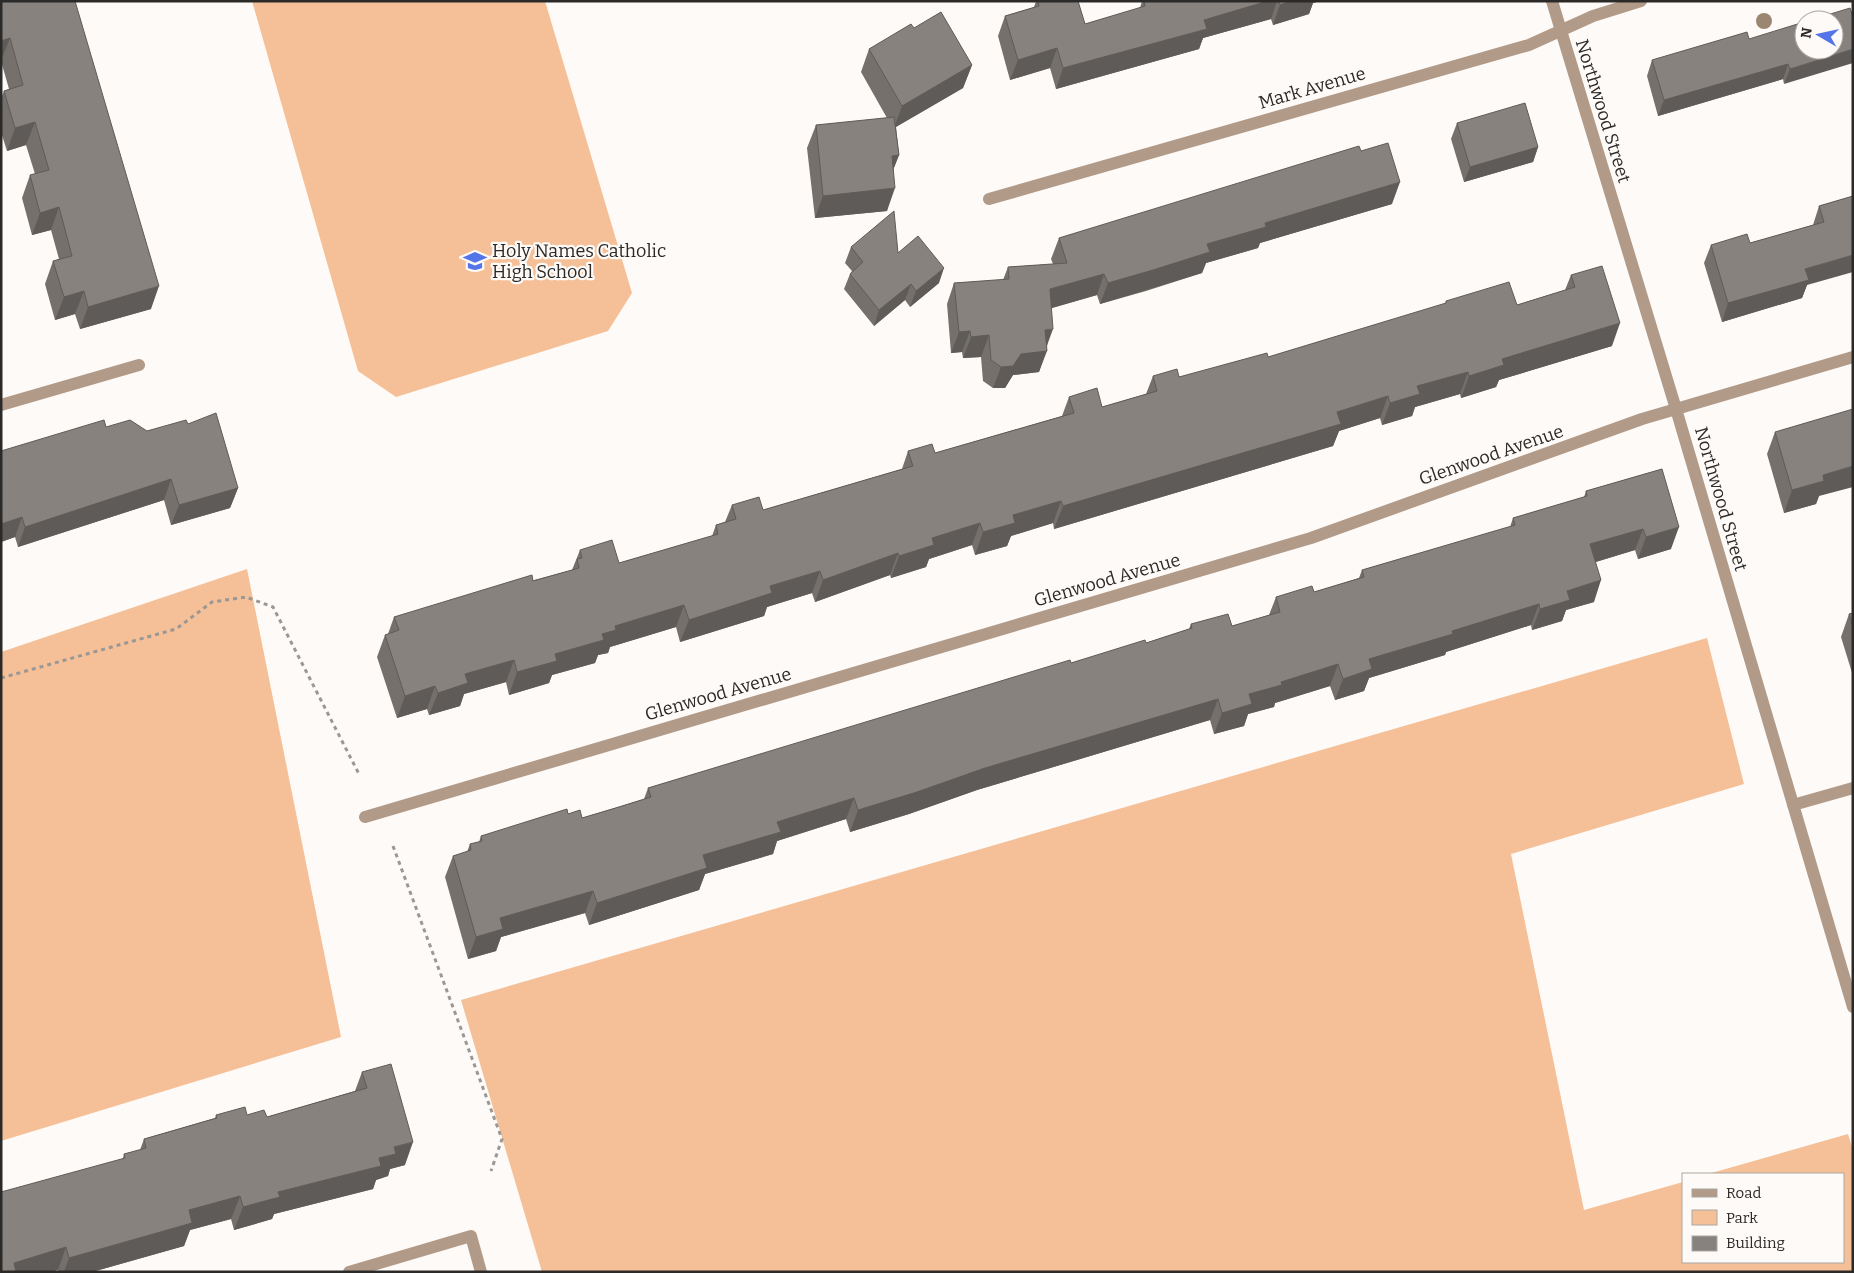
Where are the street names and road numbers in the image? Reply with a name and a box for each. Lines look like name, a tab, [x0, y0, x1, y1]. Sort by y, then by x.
street label: Northwood Street	[1571, 36, 1635, 186]
street label: Mark Avenue	[1256, 62, 1368, 114]
street label: Glenwood Avenue	[1416, 420, 1566, 490]
street label: Northwood Street	[1690, 424, 1752, 574]
street label: Glenwood Avenue	[1031, 549, 1183, 611]
street label: Glenwood Avenue	[642, 663, 794, 725]

